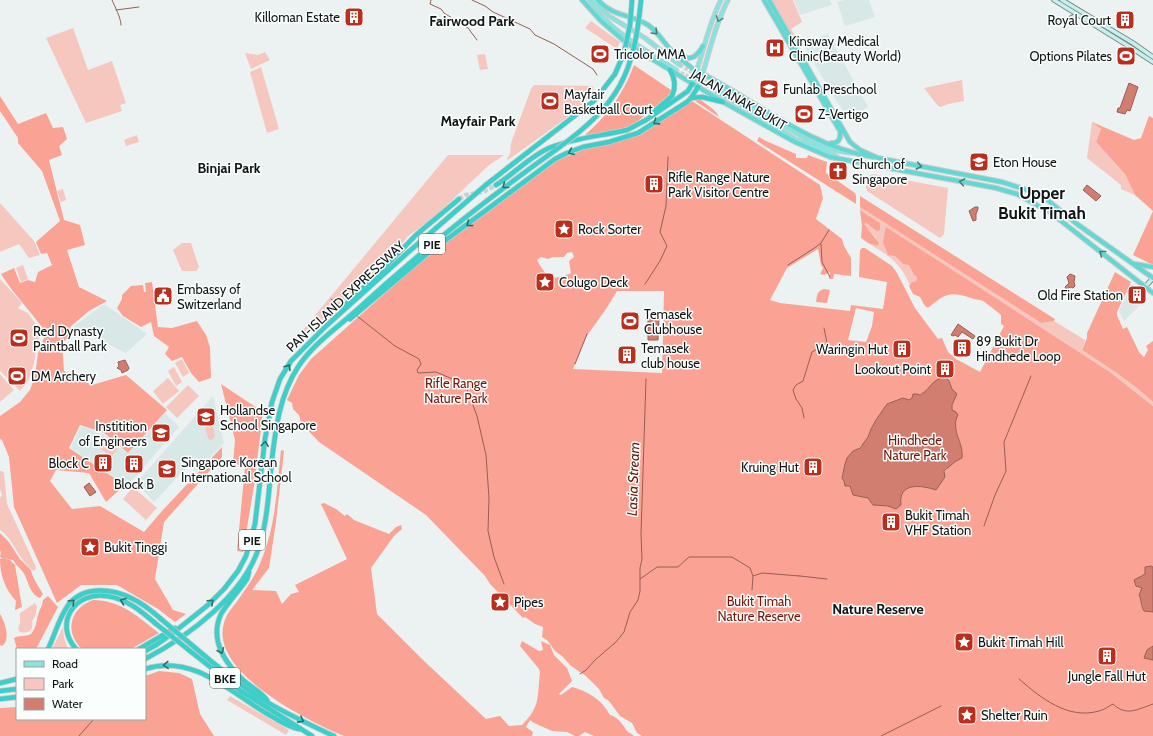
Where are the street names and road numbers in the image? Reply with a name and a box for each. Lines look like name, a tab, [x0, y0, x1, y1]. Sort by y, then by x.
street label: JALAN ANAK BUKIT	[687, 65, 790, 133]
road number: PIE	[419, 234, 445, 254]
street label: PAN-ISLAND EXPRESSWAY	[283, 237, 408, 355]
road number: PIE	[239, 530, 265, 550]
road number: BKE	[210, 668, 240, 688]

